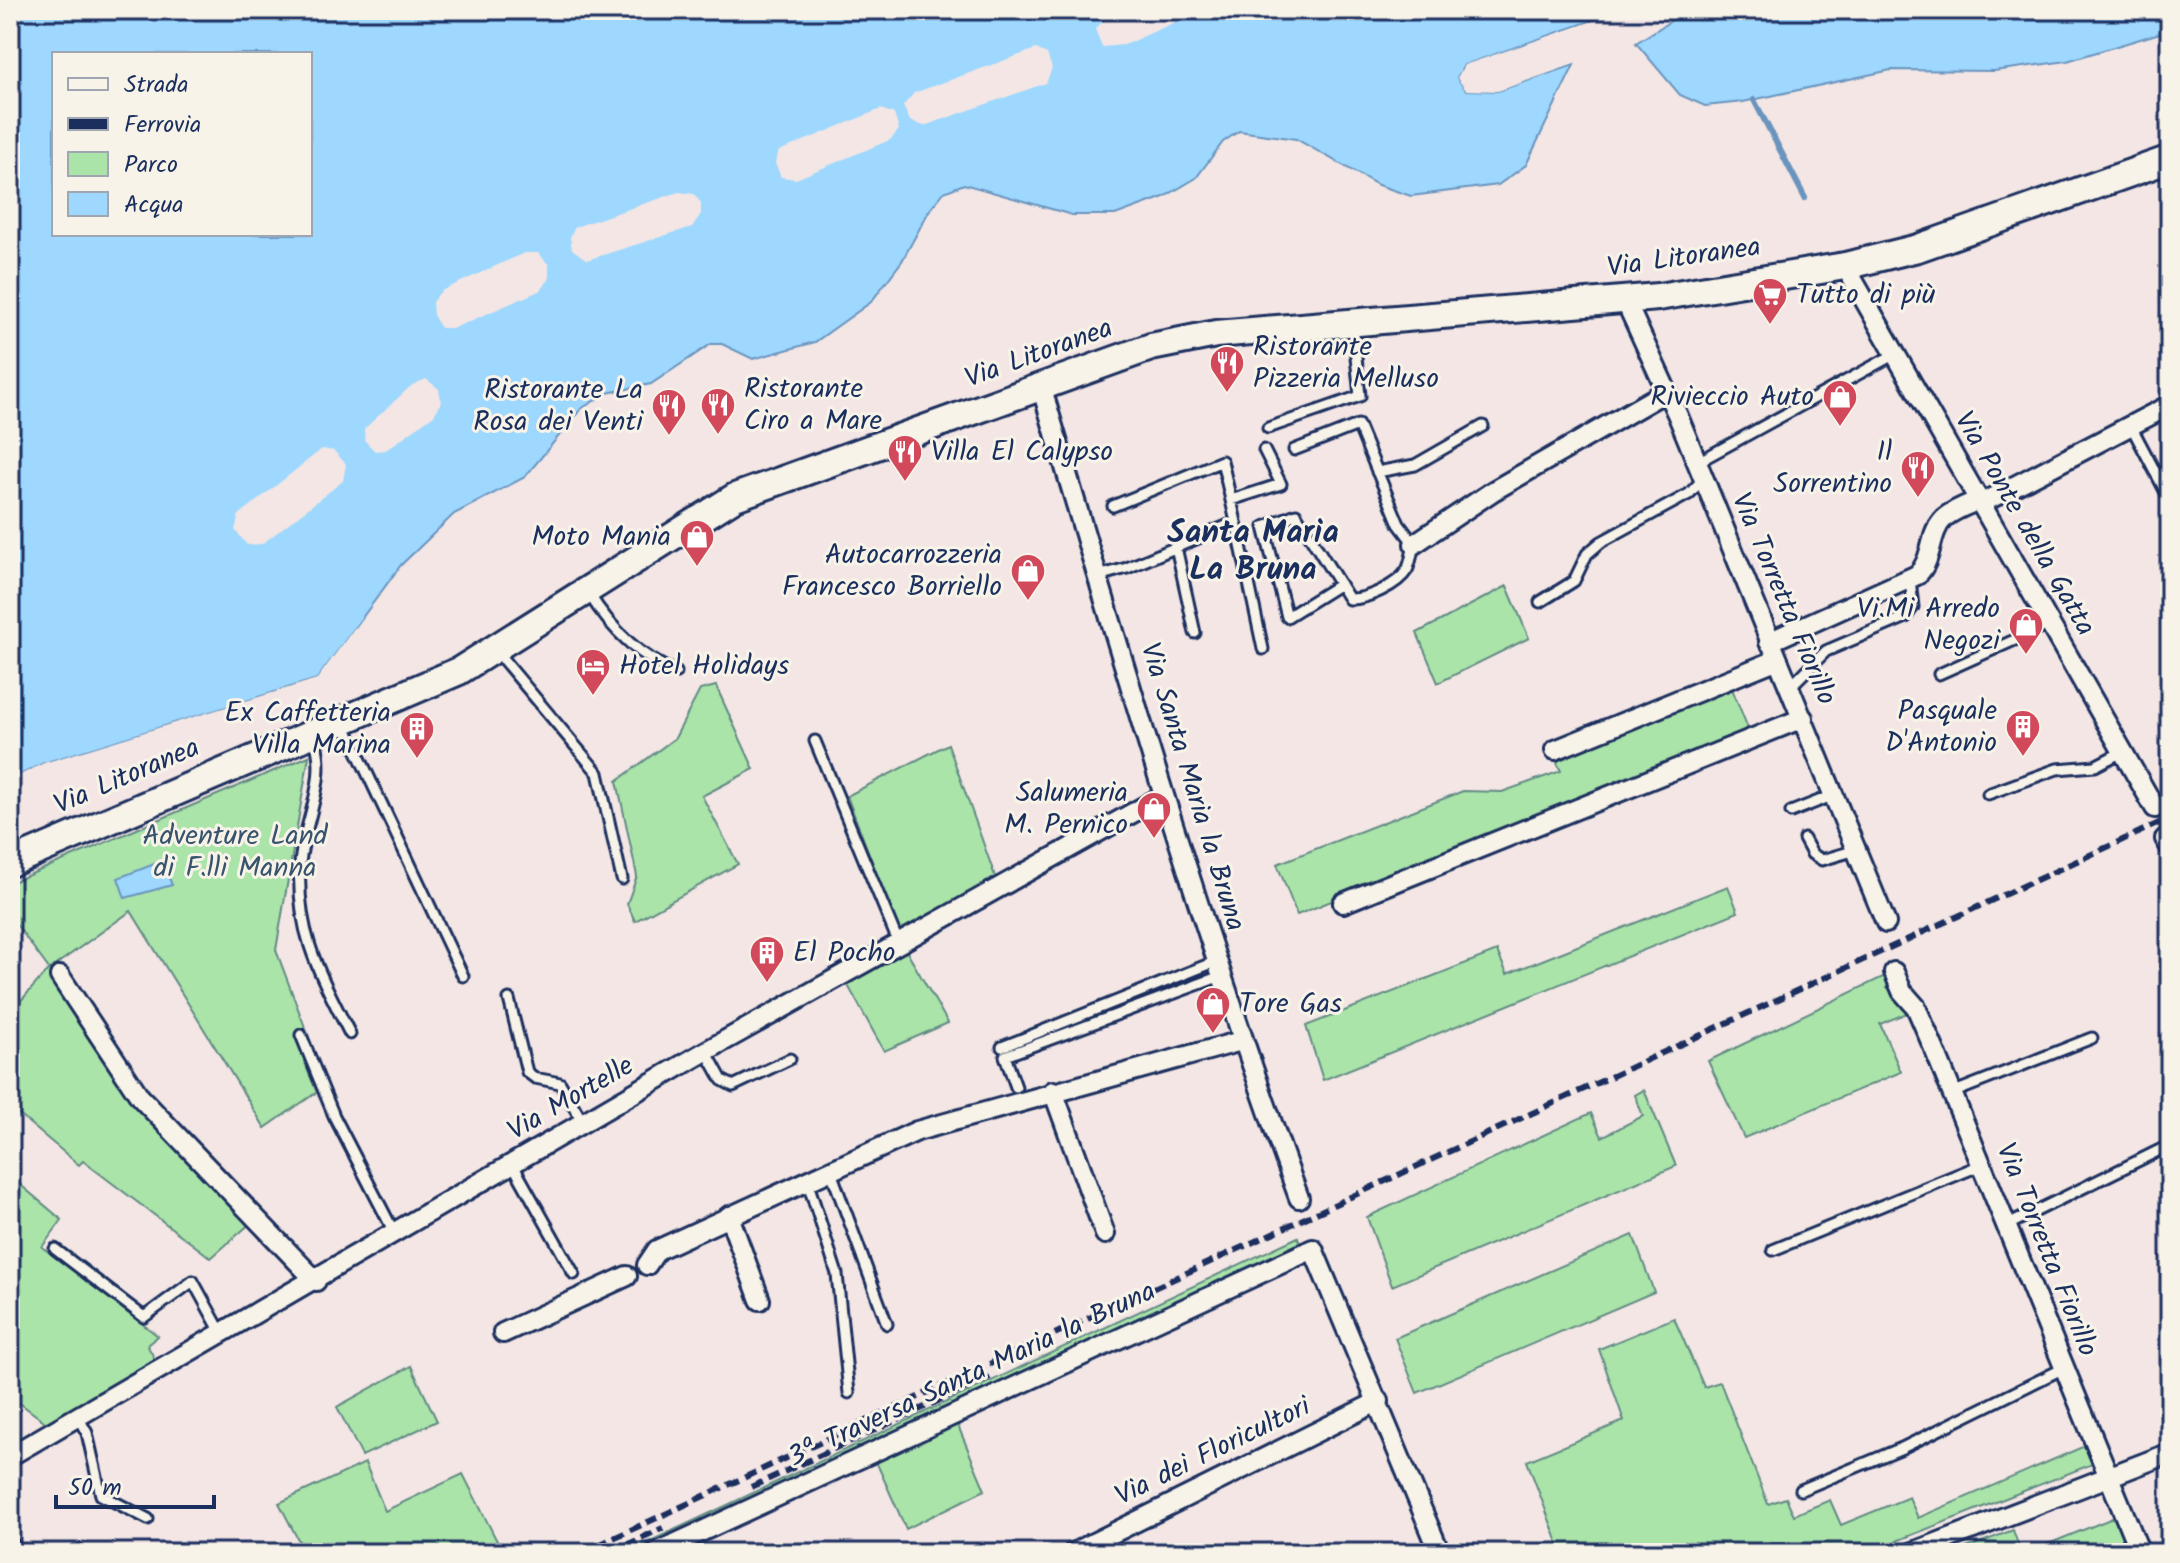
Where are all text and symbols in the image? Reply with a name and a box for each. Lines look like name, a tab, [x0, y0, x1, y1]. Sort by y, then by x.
legend	[52, 52, 312, 236]
text: Strada	[124, 66, 188, 105]
text: Ferrovia	[124, 106, 201, 145]
text: Parco	[124, 146, 178, 185]
text: Acqua	[124, 186, 183, 225]
street label: Via Litoranea	[1604, 225, 1764, 291]
place label: Tutto di più	[1796, 273, 1935, 318]
supermarket icon: Tutto di più	[1751, 276, 1789, 326]
street label: Via Litoranea	[959, 306, 1119, 402]
place label: Ristorante Pizzeria Melluso	[1253, 325, 1439, 402]
restaurant icon: Ristorante Pizzeria Melluso	[1208, 344, 1246, 394]
place label: Ristorante Ciro a Mare	[744, 367, 882, 444]
place label: Ristorante La Rosa dei Venti	[473, 368, 644, 445]
place label: Rivieccio Auto	[1650, 375, 1814, 420]
shop icon: Rivieccio Auto	[1821, 378, 1859, 428]
restaurant icon: Ristorante Ciro a Mare	[699, 386, 737, 436]
restaurant icon: Ristorante La Rosa dei Venti	[650, 387, 688, 437]
street label: Via Ponte della Gatta	[1941, 403, 2107, 645]
place label: Villa El Calypso	[931, 430, 1113, 475]
place label: Il Sorrentino	[1773, 430, 1892, 507]
restaurant icon: Villa El Calypso	[886, 433, 924, 483]
restaurant icon: Il Sorrentino	[1899, 449, 1937, 499]
street label: Via Torretta Fiorillo	[1718, 486, 1848, 712]
district label: Santa Maria La Bruna	[1167, 508, 1339, 596]
place label: Moto Mania	[532, 515, 671, 560]
shop icon: Moto Mania	[678, 518, 716, 568]
place label: Autocarrozzeria Francesco Borriello	[782, 533, 1002, 610]
shop icon: Autocarrozzeria Francesco Borriello	[1009, 552, 1047, 602]
place label: Vi.Mi Arredo Negozi	[1857, 587, 2001, 664]
shop icon: Vi.Mi Arredo Negozi	[2007, 606, 2045, 656]
street label: Via Santa Maria la Bruna	[1127, 637, 1257, 937]
place label: Hotel Holidays	[619, 644, 789, 689]
hotel icon: Hotel Holidays	[574, 647, 612, 697]
place label: Pasquale D'Antonio	[1885, 689, 1997, 766]
place label: Ex Caffetteria Villa Marina	[225, 691, 391, 768]
building icon: Pasquale D'Antonio	[2004, 708, 2042, 758]
building icon: Ex Caffetteria Villa Marina	[398, 710, 436, 760]
street label: Via Litoranea	[47, 726, 207, 828]
place label: Salumeria M. Pernico	[1004, 771, 1128, 848]
shop icon: Salumeria M. Pernico	[1135, 790, 1173, 840]
park label: Adventure Land di F.lli Manna	[142, 814, 329, 891]
place label: El Pocho	[793, 931, 896, 976]
building icon: El Pocho	[748, 934, 786, 984]
place label: Tore Gas	[1239, 982, 1342, 1027]
shop icon: Tore Gas	[1194, 985, 1232, 1035]
street label: Via Mortelle	[499, 1044, 643, 1153]
street label: Via Torretta Fiorillo	[1983, 1136, 2109, 1364]
street label: 3ª Traversa Santa Maria la Bruna	[781, 1270, 1163, 1480]
street label: Via dei Floricultori	[1108, 1385, 1320, 1519]
scale bar	[56, 1459, 214, 1509]
text: 50 m	[68, 1469, 122, 1508]

